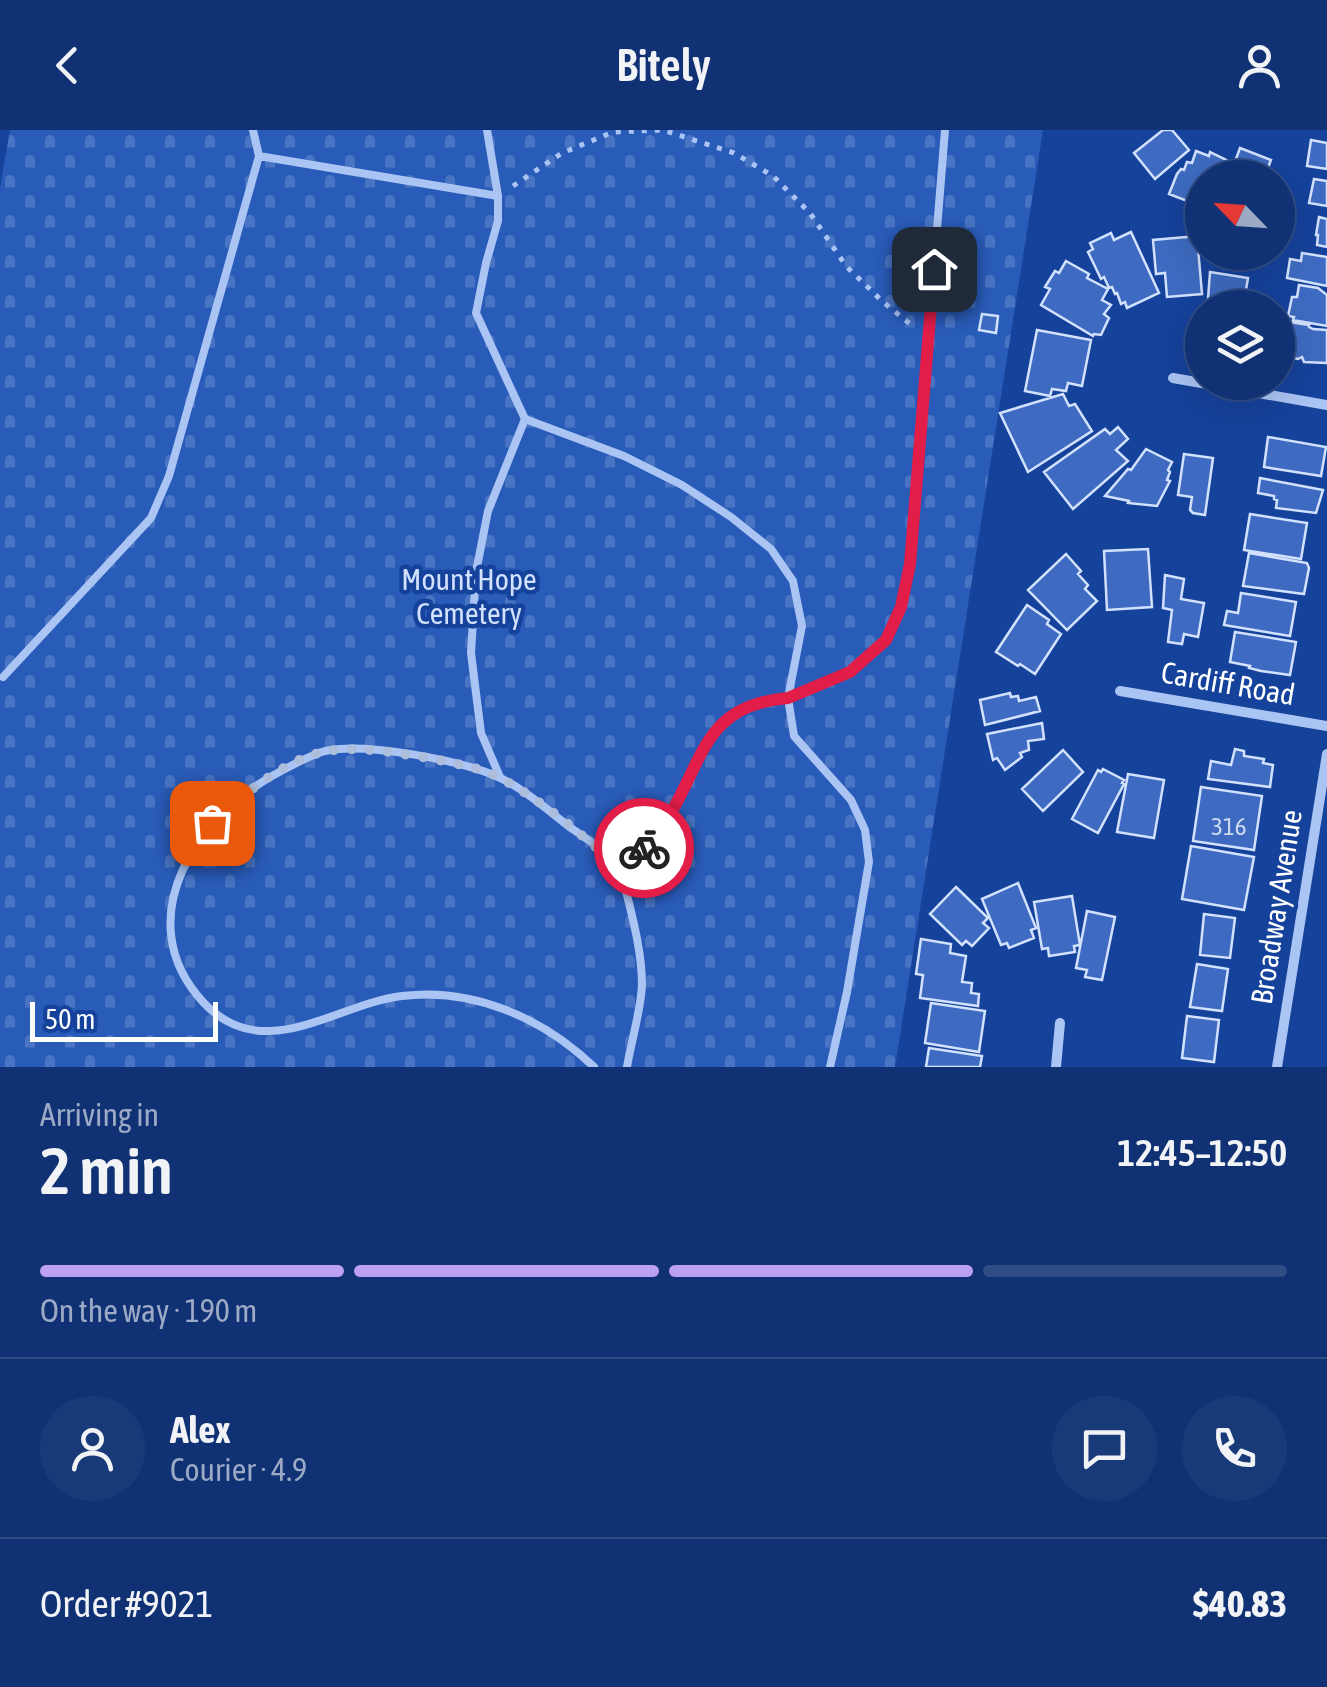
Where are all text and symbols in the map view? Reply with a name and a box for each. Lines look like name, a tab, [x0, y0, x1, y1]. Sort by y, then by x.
icon: back	[40, 38, 95, 93]
icon: person	[1232, 38, 1287, 93]
text: Bitely	[616, 39, 711, 91]
north arrow	[1185, 160, 1295, 270]
map controls	[1185, 160, 1295, 400]
pin	[892, 227, 977, 312]
icon: home	[907, 242, 962, 297]
button: layers	[1185, 290, 1295, 400]
park label: Mount Hope Cemetery	[401, 562, 537, 630]
street label: Cardiff Road	[1159, 655, 1298, 711]
pin	[170, 781, 255, 866]
icon: bag	[185, 796, 240, 851]
courier	[594, 798, 694, 898]
street label: Broadway Avenue	[1244, 807, 1308, 1007]
house number: 316	[1211, 812, 1247, 840]
icon: bike	[617, 821, 672, 876]
scale bar	[30, 997, 218, 1041]
text: 50 m	[45, 1003, 95, 1035]
text: Arriving in	[40, 1096, 159, 1133]
text: 12:45–12:50	[1117, 1131, 1287, 1174]
text: 2 min	[40, 1133, 173, 1208]
text: On the way · 190 m	[40, 1292, 257, 1329]
button: person	[40, 1396, 145, 1501]
button: chat	[1052, 1396, 1157, 1501]
button: phone	[1182, 1396, 1287, 1501]
text: Alex	[170, 1408, 231, 1451]
text: Courier · 4.9	[170, 1451, 307, 1488]
text: Order #9021	[40, 1582, 213, 1625]
text: $40.83	[1193, 1582, 1287, 1625]

